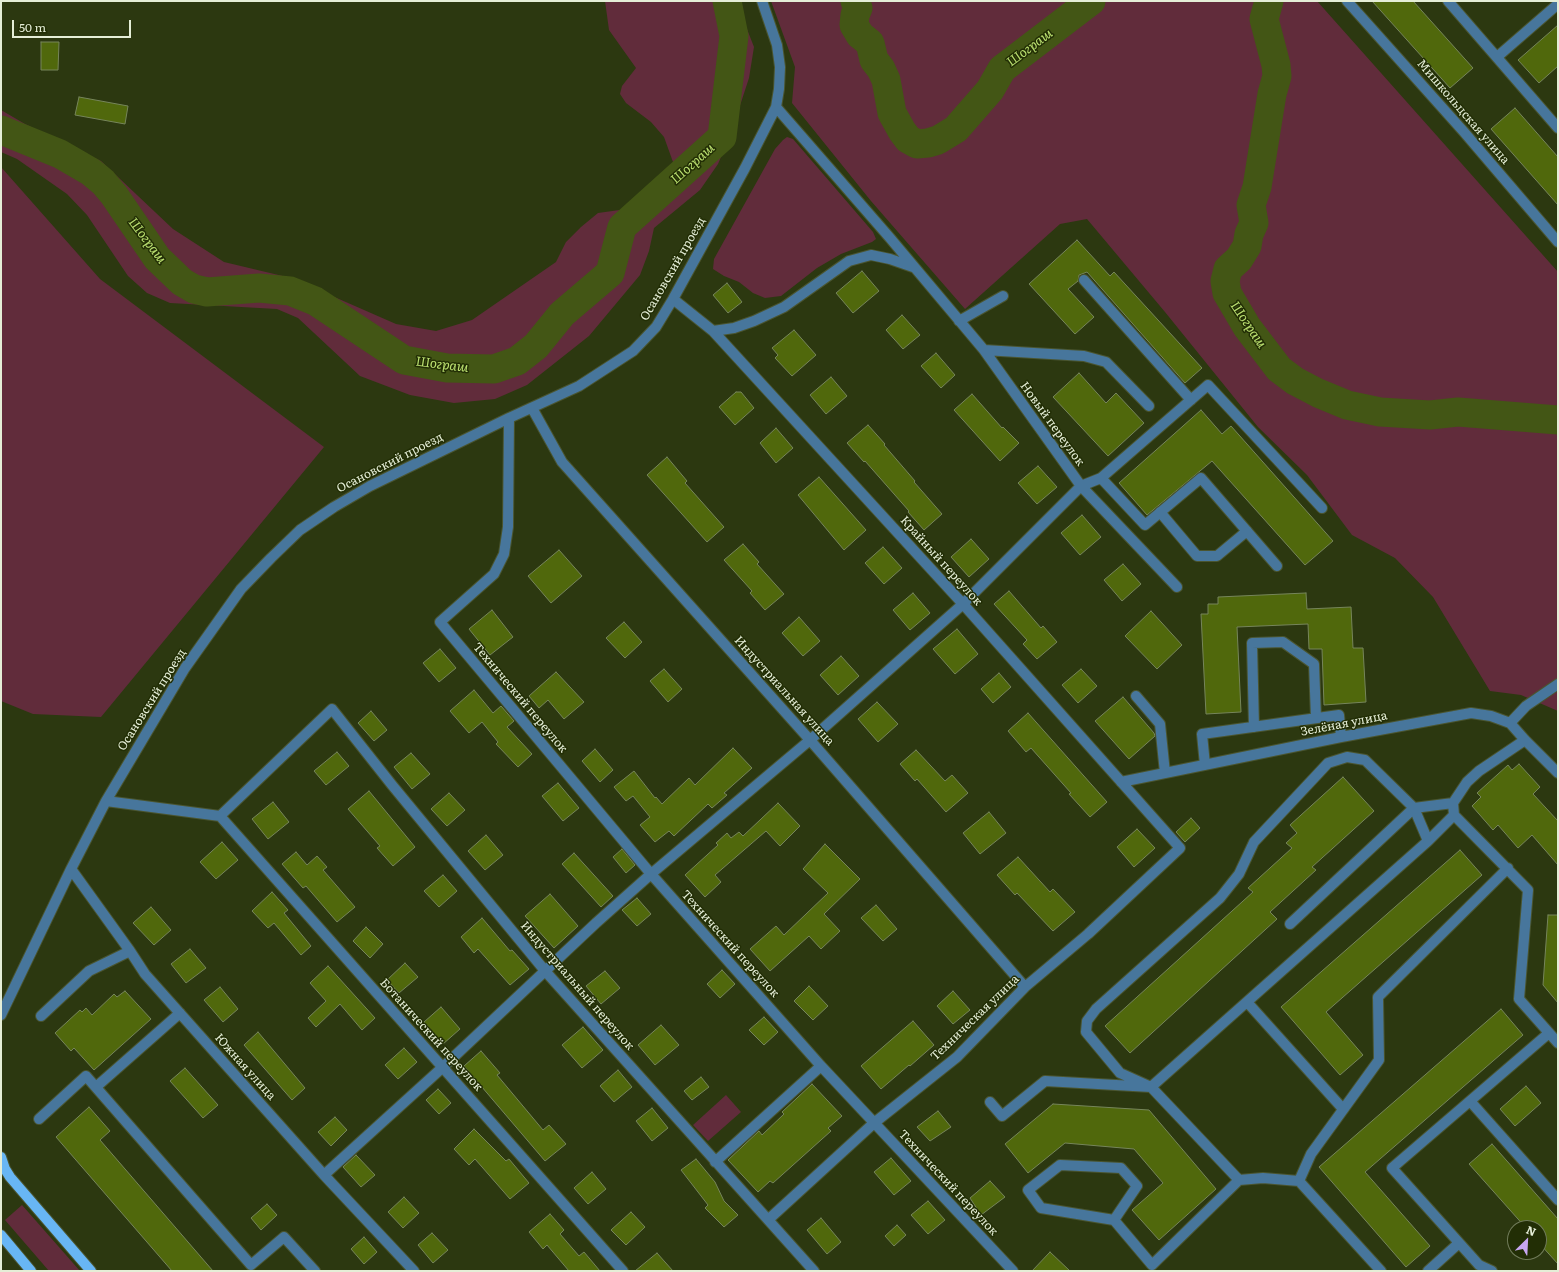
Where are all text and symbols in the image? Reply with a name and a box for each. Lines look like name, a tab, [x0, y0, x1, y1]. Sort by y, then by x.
scale bar	[14, 12, 133, 38]
text: 50 m	[19, 18, 46, 36]
water label: Шограш	[1004, 26, 1056, 70]
street label: Мишкольцская улица	[1414, 57, 1512, 167]
water label: Шограш	[668, 140, 718, 188]
water label: Шограш	[125, 215, 169, 267]
street label: Осановский проезд	[637, 215, 709, 323]
water label: Шограш	[1227, 299, 1269, 351]
water label: Шограш	[415, 354, 469, 376]
street label: Новый переулок	[1017, 379, 1087, 469]
street label: Осановский проезд	[334, 430, 446, 496]
street label: Крайный переулок	[897, 513, 985, 609]
street label: Индустриальная улица	[731, 633, 837, 749]
street label: Технический переулок	[470, 640, 570, 756]
street label: Осановский проезд	[115, 646, 189, 754]
street label: Зелёная улица	[1299, 709, 1389, 739]
street label: Технический переулок	[678, 887, 782, 1001]
street label: Индустриальный переулок	[517, 919, 637, 1053]
street label: Техническая улица	[928, 972, 1022, 1064]
street label: Ботанический переулок	[377, 976, 485, 1094]
street label: Южная улица	[211, 1031, 279, 1103]
street label: Технический переулок	[895, 1127, 1001, 1239]
north arrow	[1507, 1220, 1547, 1260]
text: N	[1524, 1221, 1539, 1239]

